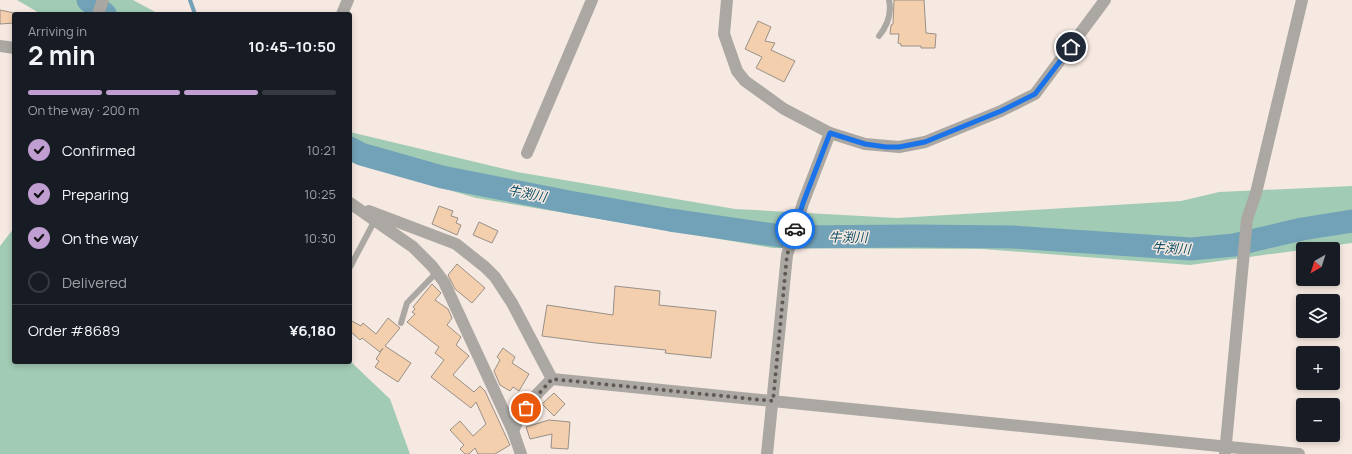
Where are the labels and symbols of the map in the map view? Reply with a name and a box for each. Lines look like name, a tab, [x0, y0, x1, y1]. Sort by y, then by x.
pin	[1054, 30, 1088, 64]
water label: 牛渕川	[506, 180, 550, 206]
courier	[775, 209, 815, 249]
water label: 牛渕川	[828, 228, 869, 246]
water label: 牛渕川	[1151, 238, 1193, 258]
north arrow	[1296, 242, 1340, 286]
pin	[509, 391, 543, 425]

